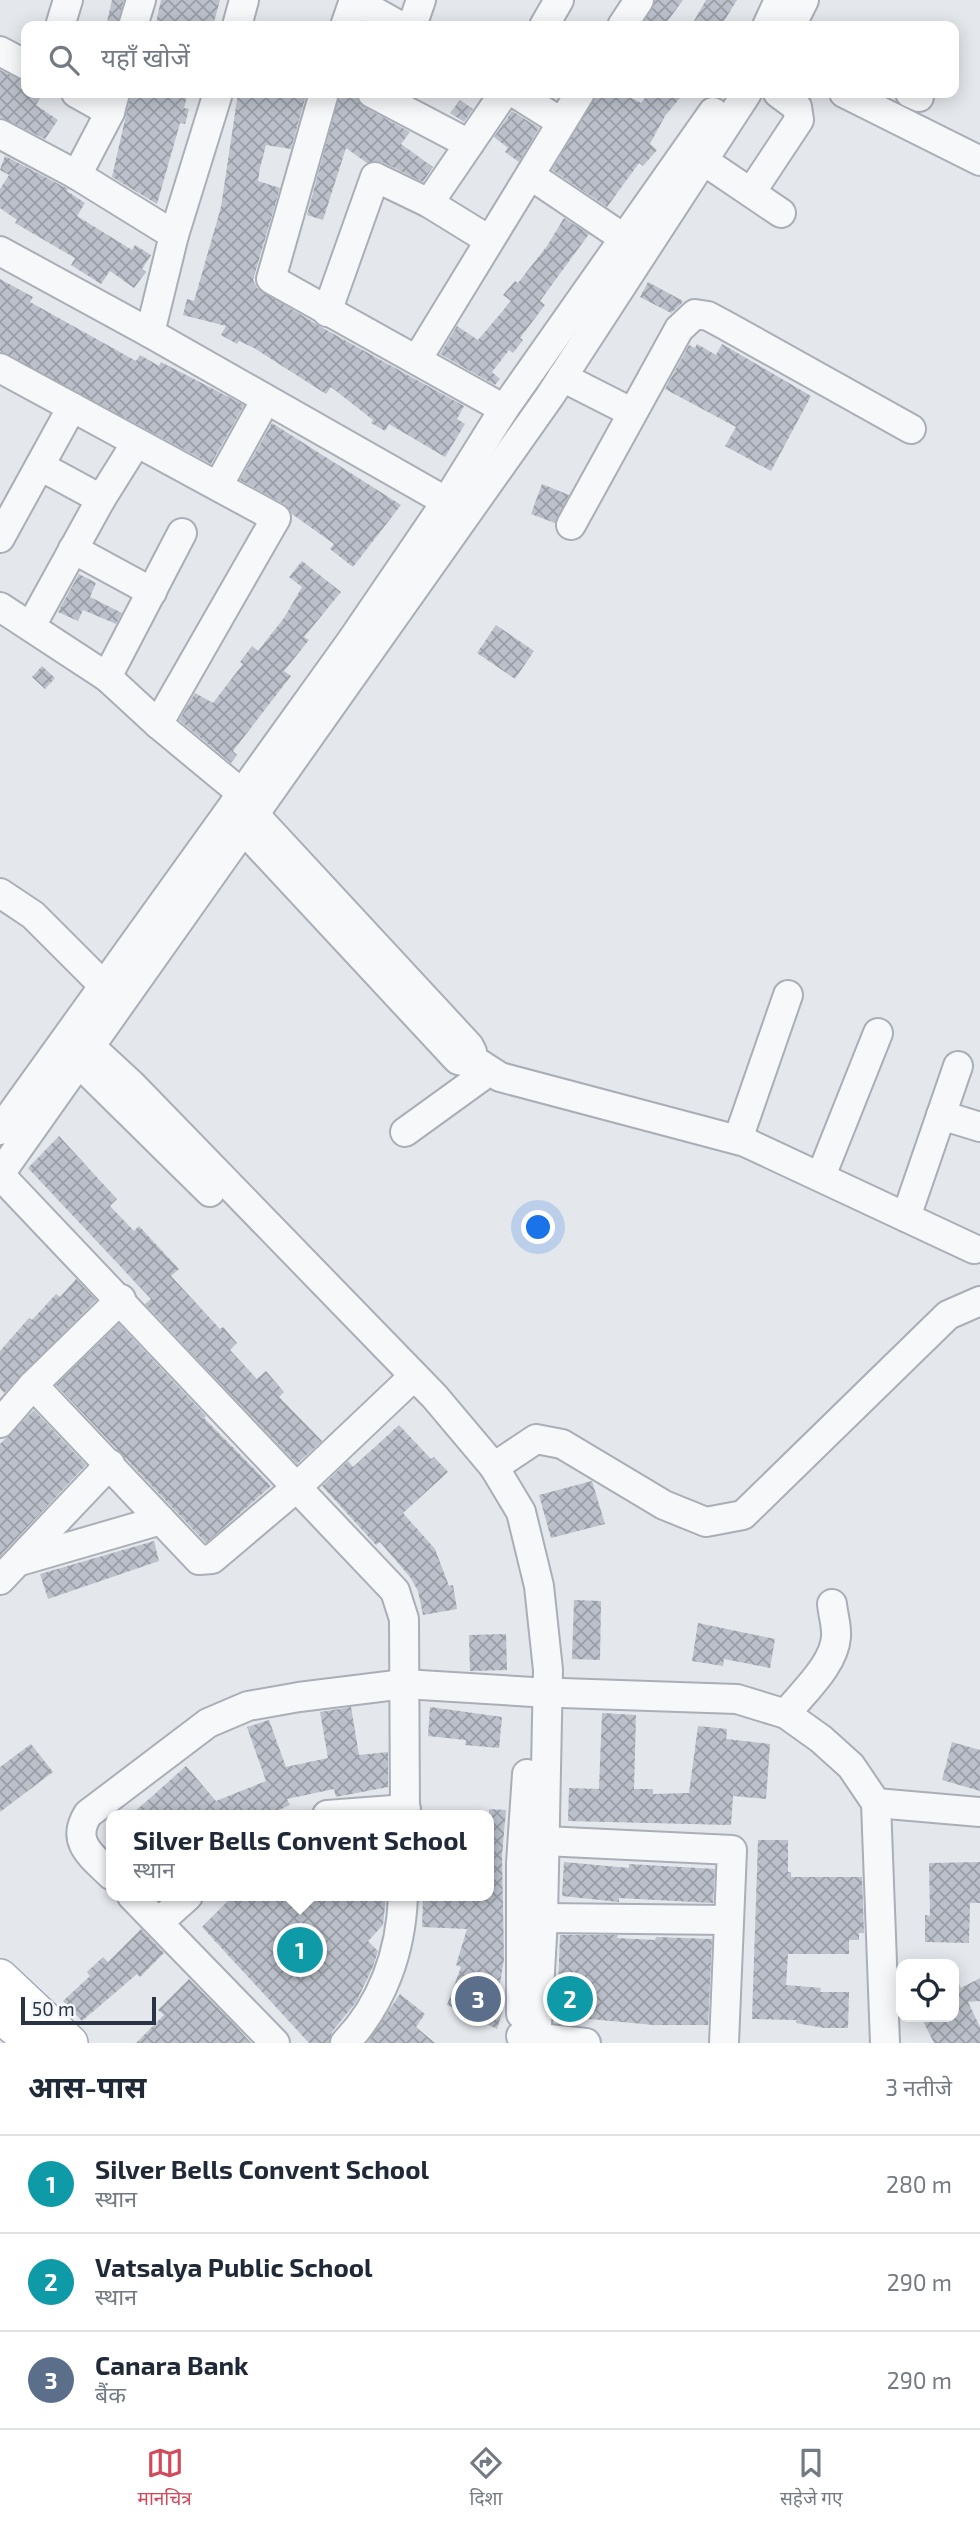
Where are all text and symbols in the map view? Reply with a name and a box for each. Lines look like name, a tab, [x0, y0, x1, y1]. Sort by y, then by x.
search box	[21, 21, 959, 98]
icon: search	[45, 41, 83, 79]
text: यहाँ खोजें	[101, 41, 190, 72]
your location	[521, 1210, 555, 1244]
popup	[106, 1810, 494, 1901]
text: Silver Bells Convent School	[133, 1824, 467, 1855]
text: स्थान	[133, 1855, 175, 1883]
pin: 1	[277, 1924, 323, 1976]
map controls	[896, 1959, 959, 2022]
button: locate	[896, 1959, 959, 2022]
pin: 3	[455, 1973, 501, 2025]
pin: 2	[547, 1973, 593, 2025]
scale bar	[21, 1994, 156, 2026]
text: 50 m	[32, 1997, 75, 2020]
text: आस-पास	[28, 2068, 146, 2104]
text: 3 नतीजे	[885, 2073, 952, 2101]
text: Silver Bells Convent School	[95, 2153, 429, 2184]
text: 1	[46, 2170, 56, 2198]
text: 280 m	[886, 2170, 952, 2198]
text: स्थान	[95, 2184, 137, 2212]
text: Vatsalya Public School	[95, 2251, 373, 2282]
text: 2	[44, 2268, 58, 2296]
text: 290 m	[887, 2268, 952, 2296]
text: स्थान	[95, 2282, 137, 2310]
text: Canara Bank	[95, 2349, 249, 2380]
text: 3	[44, 2366, 58, 2394]
text: 290 m	[887, 2366, 952, 2394]
text: बैंक	[95, 2380, 126, 2408]
tab: मानचित्र	[138, 2444, 192, 2513]
tab: दिशा	[467, 2444, 505, 2513]
tab: सहेजे गए	[780, 2444, 842, 2513]

